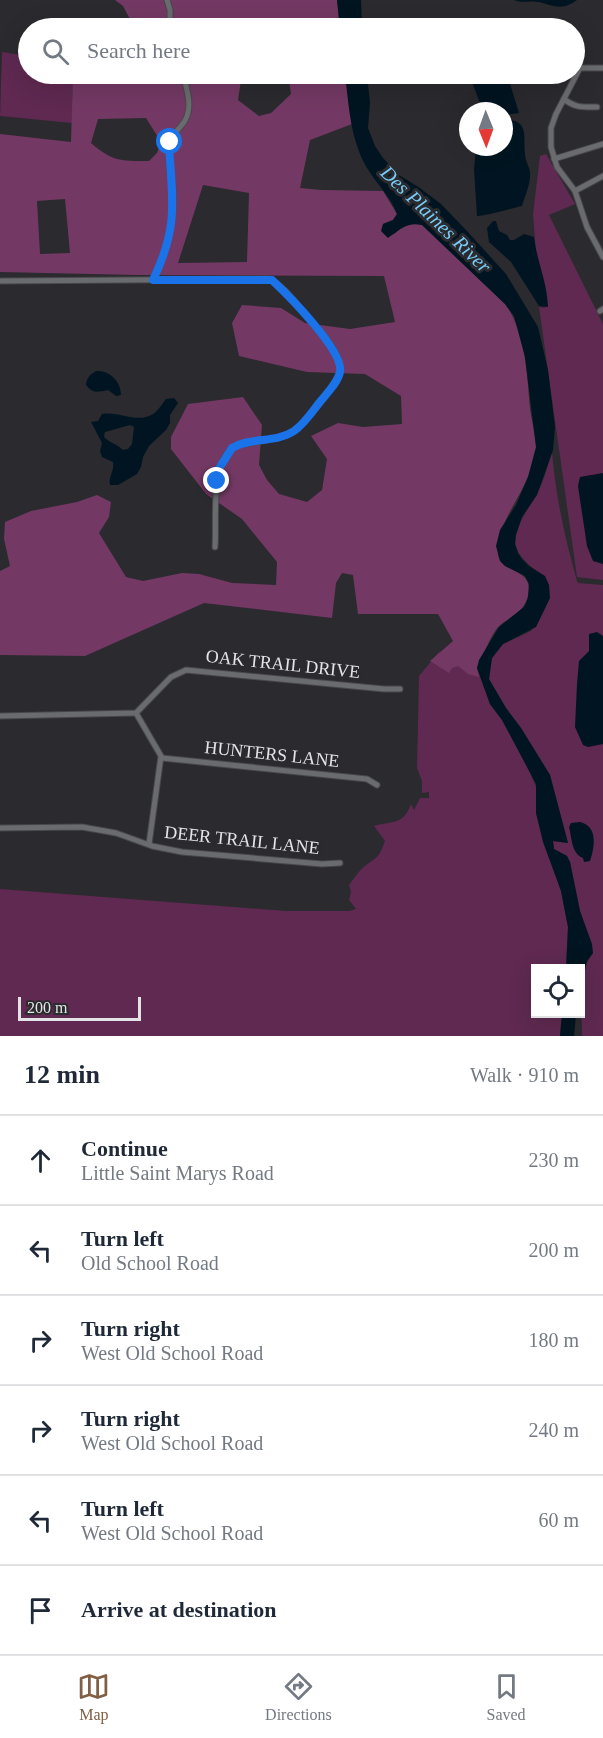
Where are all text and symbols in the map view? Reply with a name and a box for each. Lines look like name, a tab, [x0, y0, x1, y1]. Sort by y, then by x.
search box	[18, 18, 585, 84]
icon: search	[39, 35, 72, 68]
text: Search here	[87, 38, 190, 63]
north arrow	[459, 102, 513, 156]
route start	[156, 128, 182, 154]
water label: Des Plaines River	[376, 160, 496, 277]
route end	[203, 467, 229, 493]
street label: OAK TRAIL DRIVE	[205, 646, 361, 682]
street label: HUNTERS LANE	[204, 737, 340, 771]
street label: DEER TRAIL LANE	[163, 822, 321, 858]
map controls	[531, 964, 585, 1018]
button: locate	[531, 964, 585, 1018]
scale bar	[18, 994, 141, 1022]
text: 200 m	[27, 999, 67, 1016]
text: 12 min	[24, 1060, 100, 1089]
text: Walk · 910 m	[470, 1064, 579, 1086]
text: Continue	[81, 1136, 168, 1161]
icon: ahead	[24, 1144, 57, 1177]
text: 230 m	[528, 1149, 579, 1171]
text: Little Saint Marys Road	[81, 1162, 274, 1184]
text: Turn left	[81, 1226, 164, 1251]
icon: left	[24, 1234, 57, 1267]
text: 200 m	[528, 1239, 579, 1261]
text: Old School Road	[81, 1252, 219, 1274]
text: Turn right	[81, 1316, 180, 1341]
icon: right	[24, 1324, 57, 1357]
text: 180 m	[528, 1329, 579, 1351]
text: West Old School Road	[81, 1342, 263, 1364]
text: Turn right	[81, 1406, 180, 1431]
icon: right	[24, 1414, 57, 1447]
text: 240 m	[528, 1419, 579, 1441]
text: West Old School Road	[81, 1432, 263, 1454]
text: Turn left	[81, 1496, 164, 1521]
icon: left	[24, 1504, 57, 1537]
text: 60 m	[538, 1509, 579, 1531]
text: West Old School Road	[81, 1522, 263, 1544]
icon: arrive	[24, 1594, 57, 1627]
text: Arrive at destination	[81, 1597, 277, 1622]
tab: Map	[77, 1670, 110, 1724]
tab: Directions	[265, 1670, 332, 1724]
tab: Saved	[486, 1670, 526, 1724]

